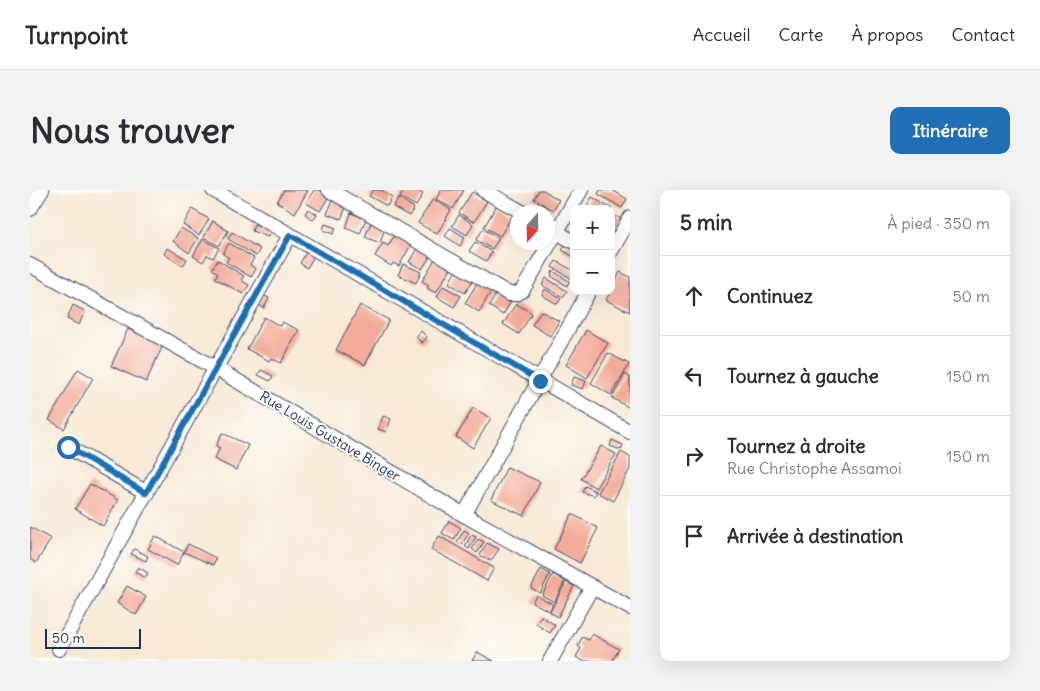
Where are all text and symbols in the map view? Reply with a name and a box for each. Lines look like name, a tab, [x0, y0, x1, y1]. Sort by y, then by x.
text: Turnpoint	[25, 20, 128, 50]
text: Accueil	[693, 23, 751, 46]
text: Carte	[779, 23, 824, 46]
text: À propos	[852, 23, 923, 46]
text: Contact	[951, 23, 1015, 46]
button: Itinéraire	[890, 107, 1010, 154]
text: Nous trouver	[30, 108, 234, 152]
north arrow	[510, 205, 555, 250]
map controls	[570, 205, 615, 295]
button: +	[570, 205, 615, 250]
text: 5 min	[680, 209, 732, 236]
text: À pied · 350 m	[887, 213, 990, 233]
button: −	[570, 250, 615, 295]
icon: ahead	[680, 282, 708, 310]
text: Continuez	[727, 284, 813, 308]
text: 50 m	[952, 286, 990, 306]
icon: left	[680, 362, 708, 390]
text: Tournez à gauche	[727, 364, 879, 388]
text: 150 m	[946, 366, 990, 386]
route end	[529, 370, 552, 393]
street label: Rue Louis Gustave Binger	[257, 387, 404, 485]
text: Tournez à droite	[727, 434, 866, 458]
route start	[57, 436, 80, 459]
icon: right	[680, 442, 708, 470]
text: 150 m	[946, 446, 990, 466]
text: Rue Christophe Assamoi	[727, 458, 902, 478]
icon: arrive	[680, 522, 708, 550]
text: Arrivée à destination	[727, 524, 903, 548]
scale bar	[45, 626, 141, 649]
text: 50 m	[52, 629, 85, 647]

